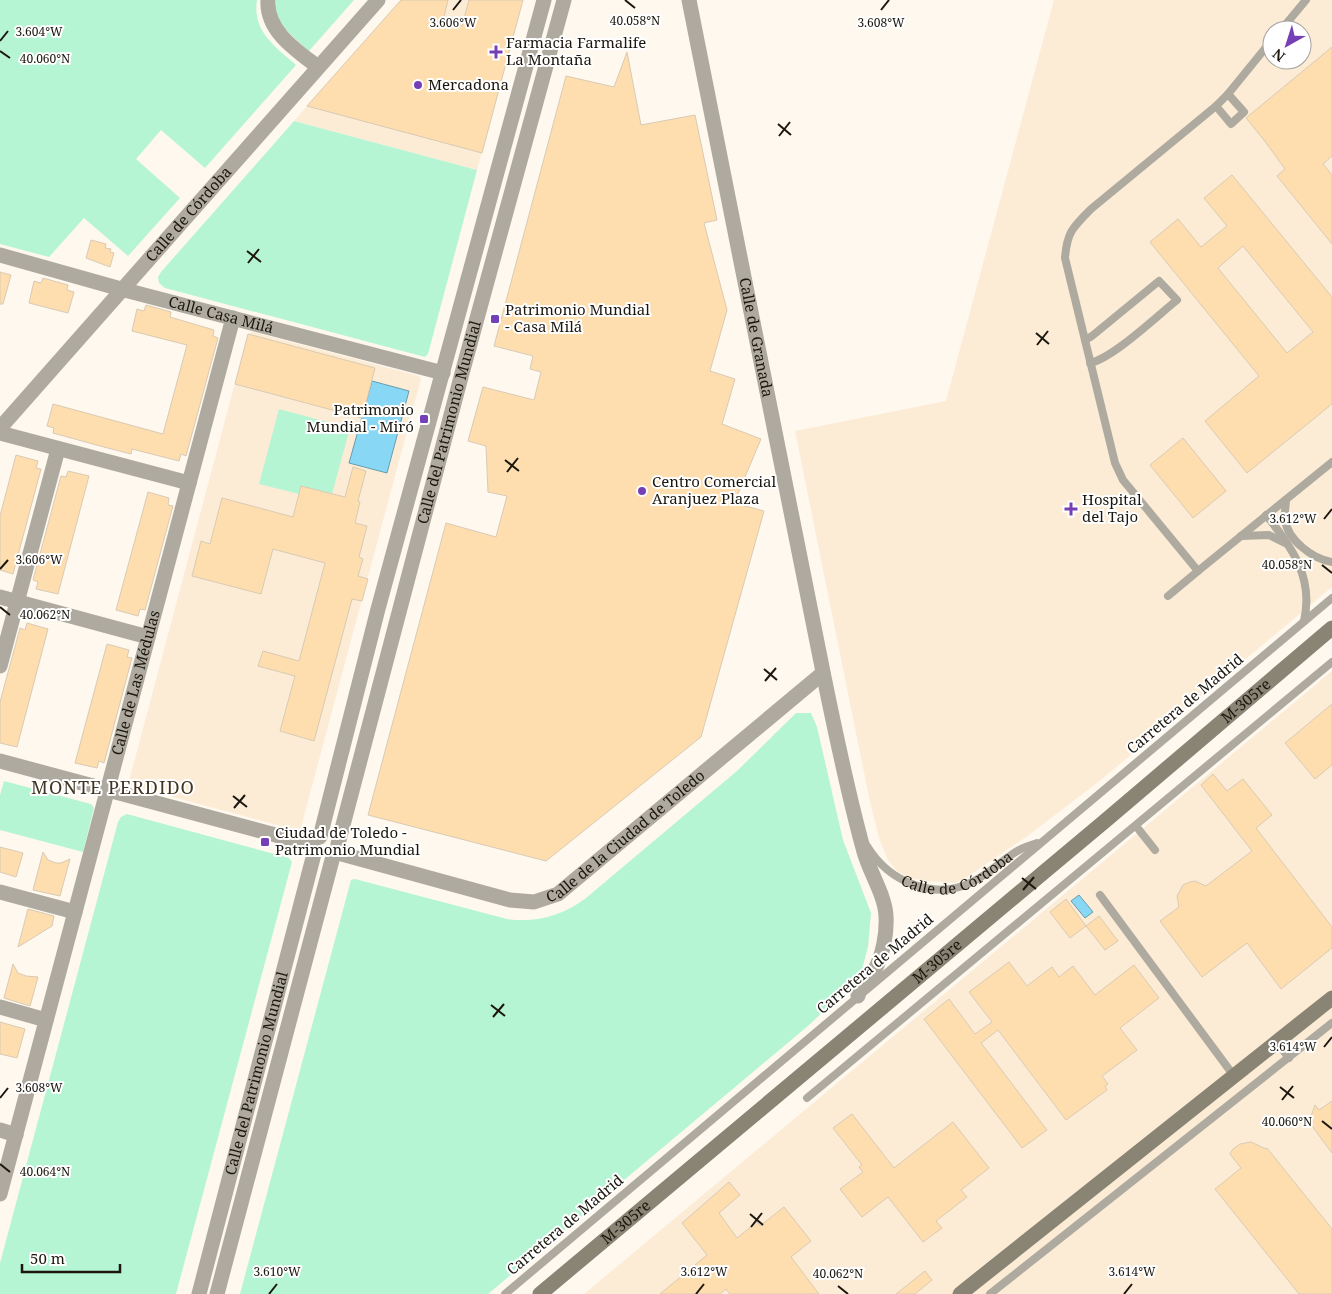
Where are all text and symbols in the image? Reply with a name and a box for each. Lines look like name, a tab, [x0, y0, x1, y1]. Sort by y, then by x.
text: 40.058°N	[610, 12, 660, 29]
text: 3.606°W	[429, 14, 477, 31]
text: 3.608°W	[857, 14, 905, 31]
north arrow	[1262, 20, 1312, 70]
text: 3.604°W	[15, 23, 63, 40]
place label: Farmacia Farmalife La Montaña	[506, 32, 646, 69]
text: N	[1268, 45, 1289, 66]
marker: Farmacia Farmalife La Montaña	[490, 46, 502, 58]
text: 40.060°N	[20, 50, 70, 67]
place label: Mercadona	[428, 74, 509, 94]
marker: Mercadona	[412, 79, 424, 91]
street label: Calle de Córdoba	[141, 162, 235, 266]
street label: Calle de Granada	[735, 276, 779, 399]
street label: Calle Casa Milá	[167, 291, 276, 337]
place label: Patrimonio Mundial - Casa Milá	[505, 299, 650, 336]
marker: Patrimonio Mundial - Casa Milá	[489, 313, 501, 325]
street label: Calle del Patrimonio Mundial	[412, 318, 485, 526]
place label: Patrimonio Mundial - Miró	[307, 399, 414, 436]
marker: Patrimonio Mundial - Miró	[418, 413, 430, 425]
place label: Centro Comercial Aranjuez Plaza	[652, 471, 777, 508]
marker: Centro Comercial Aranjuez Plaza	[636, 485, 648, 497]
place label: Hospital del Tajo	[1082, 489, 1142, 526]
marker: Hospital del Tajo	[1064, 502, 1078, 516]
text: 3.612°W	[1269, 510, 1317, 527]
text: 3.606°W	[15, 551, 63, 568]
text: 40.058°N	[1262, 556, 1312, 573]
text: 40.062°N	[20, 606, 70, 623]
street label: Calle de Las Médulas	[106, 608, 164, 757]
street label: Carretera de Madrid	[1122, 649, 1247, 758]
street label: M-305re	[1216, 674, 1274, 727]
street label: Calle de la Ciudad de Toledo	[543, 765, 708, 906]
district label: MONTE PERDIDO	[31, 775, 195, 799]
place label: Ciudad de Toledo - Patrimonio Mundial	[275, 822, 420, 859]
marker: Ciudad de Toledo - Patrimonio Mundial	[259, 836, 271, 848]
street label: Calle de Córdoba	[898, 846, 1016, 899]
street label: Carretera de Madrid	[812, 909, 937, 1018]
street label: M-305re	[908, 934, 966, 987]
street label: Calle del Patrimonio Mundial	[219, 969, 292, 1177]
text: 3.614°W	[1269, 1038, 1317, 1055]
text: 3.608°W	[15, 1079, 63, 1096]
text: 40.060°N	[1262, 1113, 1312, 1130]
text: 40.064°N	[20, 1163, 70, 1180]
street label: Carretera de Madrid	[502, 1170, 627, 1279]
street label: M-305re	[596, 1195, 654, 1248]
scale bar	[22, 1242, 120, 1274]
text: 50 m	[30, 1248, 65, 1268]
text: 3.610°W	[253, 1263, 301, 1280]
text: 3.612°W	[680, 1263, 728, 1280]
text: 3.614°W	[1108, 1263, 1156, 1280]
text: 40.062°N	[813, 1265, 863, 1282]

